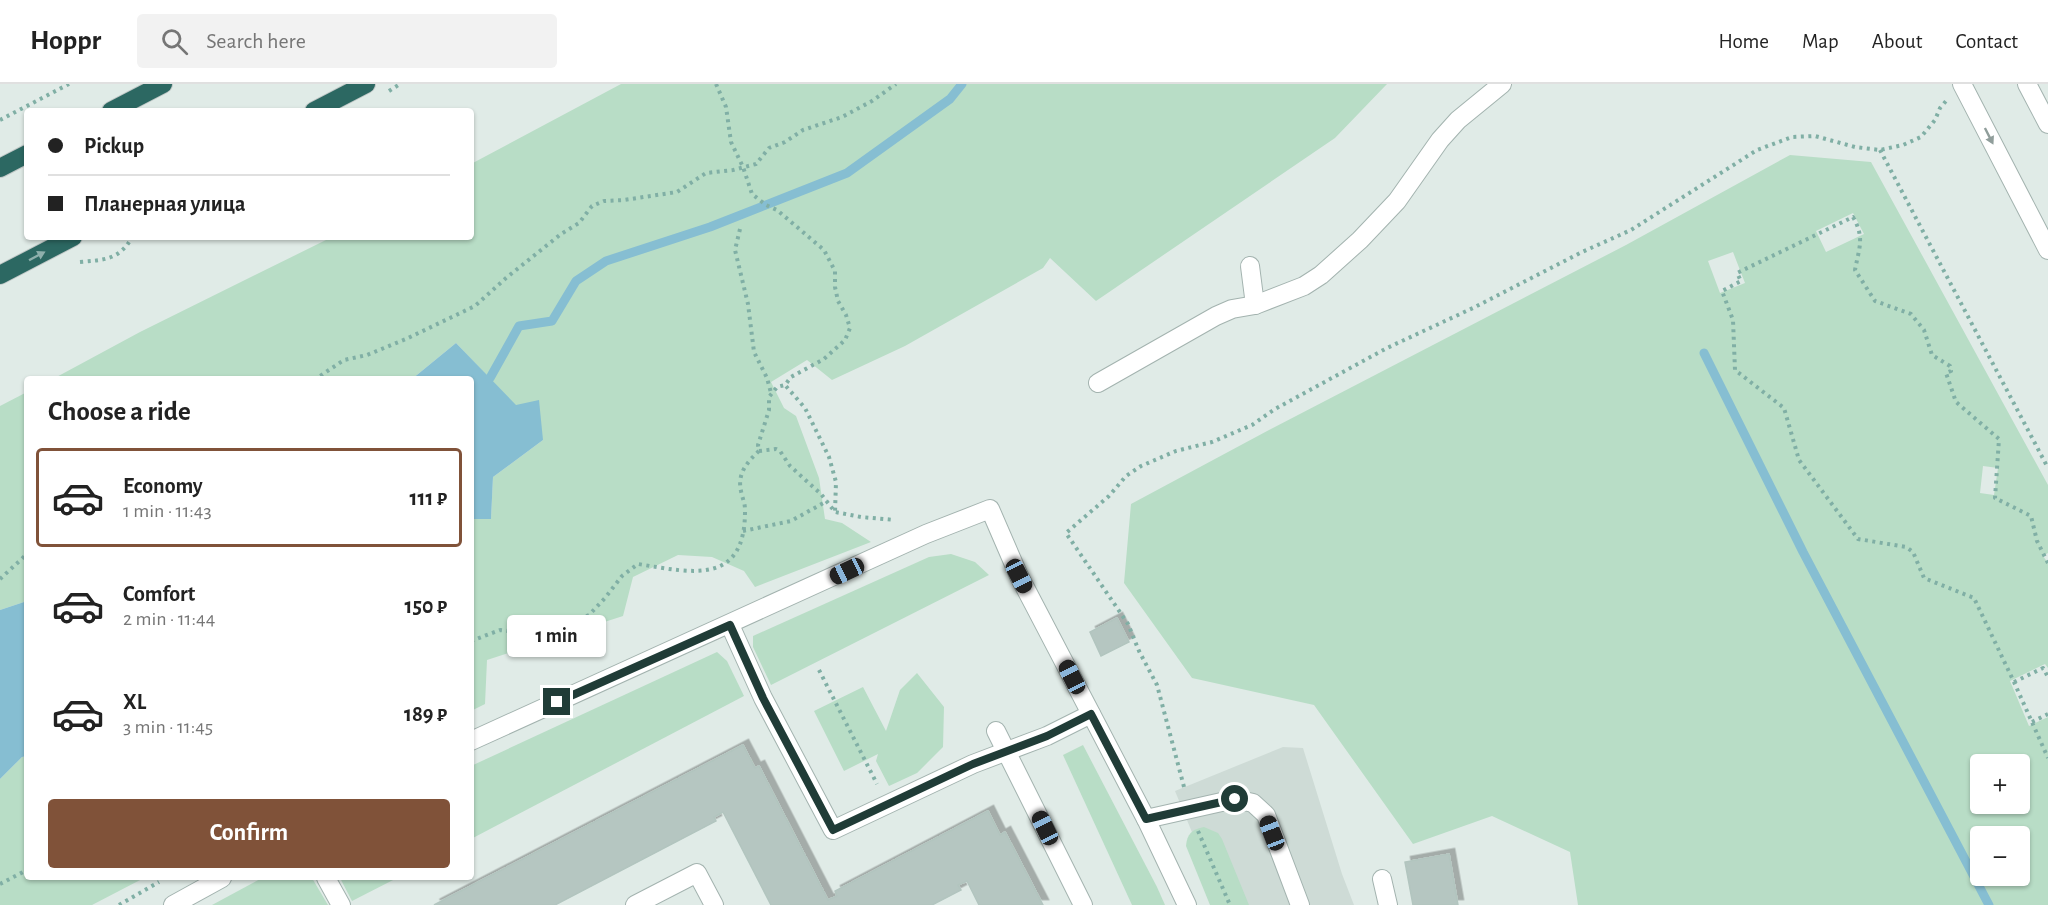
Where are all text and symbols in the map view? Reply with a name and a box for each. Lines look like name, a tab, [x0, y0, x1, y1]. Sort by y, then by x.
search box	[137, 14, 557, 68]
icon: search	[158, 25, 191, 58]
text: Hoppr	[30, 27, 101, 55]
text: Search here	[206, 30, 306, 52]
text: Home	[1718, 31, 1769, 52]
text: Map	[1802, 31, 1839, 52]
text: About	[1872, 31, 1922, 52]
text: Contact	[1955, 31, 2018, 52]
one-way arrow	[1984, 128, 1994, 145]
text: Pickup	[84, 135, 144, 157]
text: Планерная улица	[84, 193, 245, 215]
one-way arrow	[28, 251, 45, 261]
text: Choose a ride	[48, 398, 191, 425]
icon: car	[51, 471, 105, 525]
text: Economy	[123, 475, 203, 497]
text: 111 ₽	[410, 487, 447, 509]
text: 1 min · 11:43	[123, 501, 212, 521]
car	[827, 555, 867, 587]
car	[1003, 556, 1035, 596]
icon: car	[51, 579, 105, 633]
text: Comfort	[123, 583, 195, 605]
text: 150 ₽	[404, 595, 447, 617]
text: 2 min · 11:44	[123, 609, 215, 629]
callout: 1 min	[508, 615, 606, 657]
text: 1 min	[535, 626, 578, 646]
car	[1056, 657, 1088, 697]
icon: car	[51, 687, 105, 741]
route end	[543, 688, 570, 715]
text: XL	[123, 691, 146, 713]
text: 189 ₽	[404, 703, 447, 725]
text: 3 min · 11:45	[123, 717, 213, 737]
map controls	[1970, 754, 2030, 886]
button: +	[1970, 754, 2030, 814]
route start	[1221, 785, 1248, 812]
button: Confirm	[48, 799, 450, 868]
car	[1029, 808, 1061, 848]
car	[1257, 813, 1287, 853]
button: −	[1970, 826, 2030, 886]

